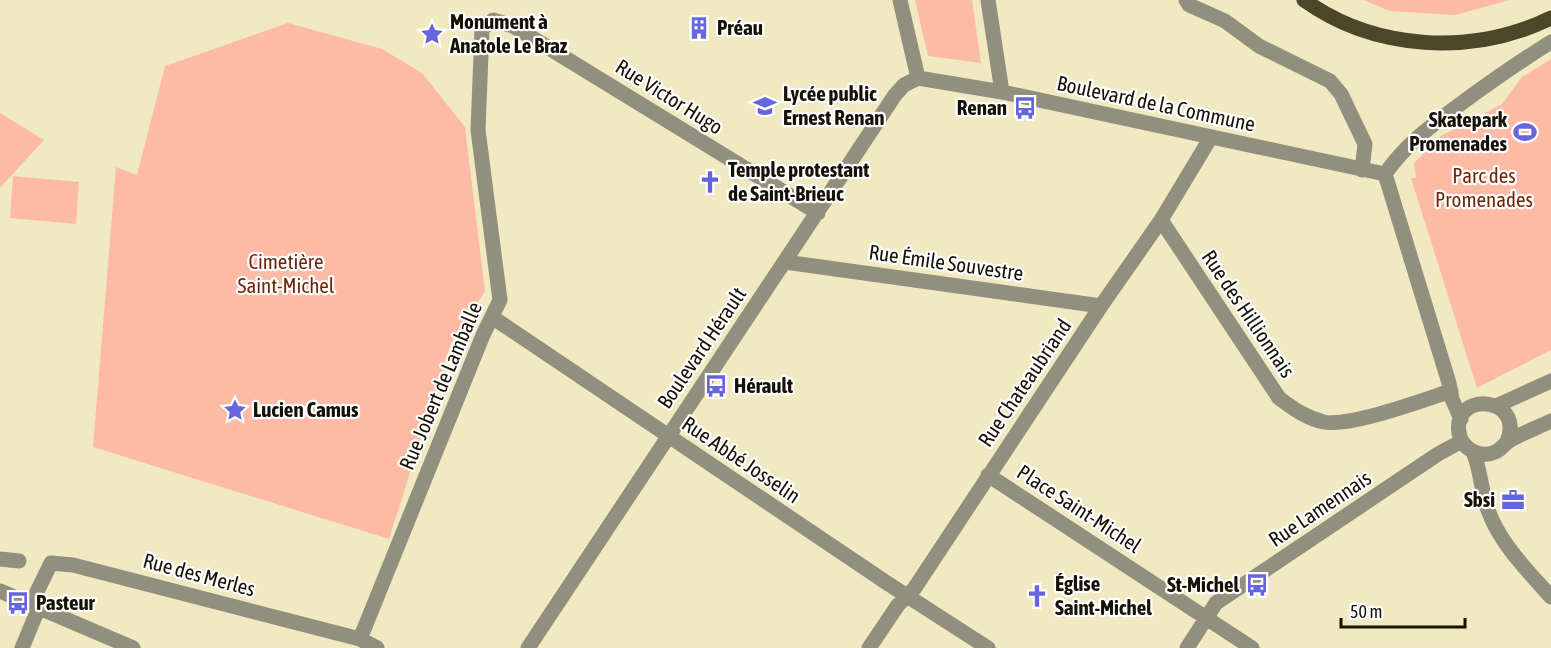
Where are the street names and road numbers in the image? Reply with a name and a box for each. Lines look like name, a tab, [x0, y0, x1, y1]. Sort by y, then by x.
street label: Rue Victor Hugo	[612, 54, 727, 139]
street label: Boulevard de la Commune	[1055, 70, 1257, 136]
street label: Rue Émile Souvestre	[867, 239, 1025, 285]
street label: Rue des Hillionnais	[1197, 245, 1300, 382]
street label: Boulevard Hérault	[652, 282, 751, 413]
street label: Rue Jobert de Lamballe	[394, 298, 486, 473]
street label: Rue Chateaubriand	[973, 314, 1076, 451]
street label: Rue Abbé Josselin	[678, 411, 805, 507]
street label: Place Saint-Michel	[1013, 459, 1146, 557]
street label: Rue Lamennais	[1264, 465, 1375, 551]
street label: Rue des Merles	[141, 548, 258, 600]

